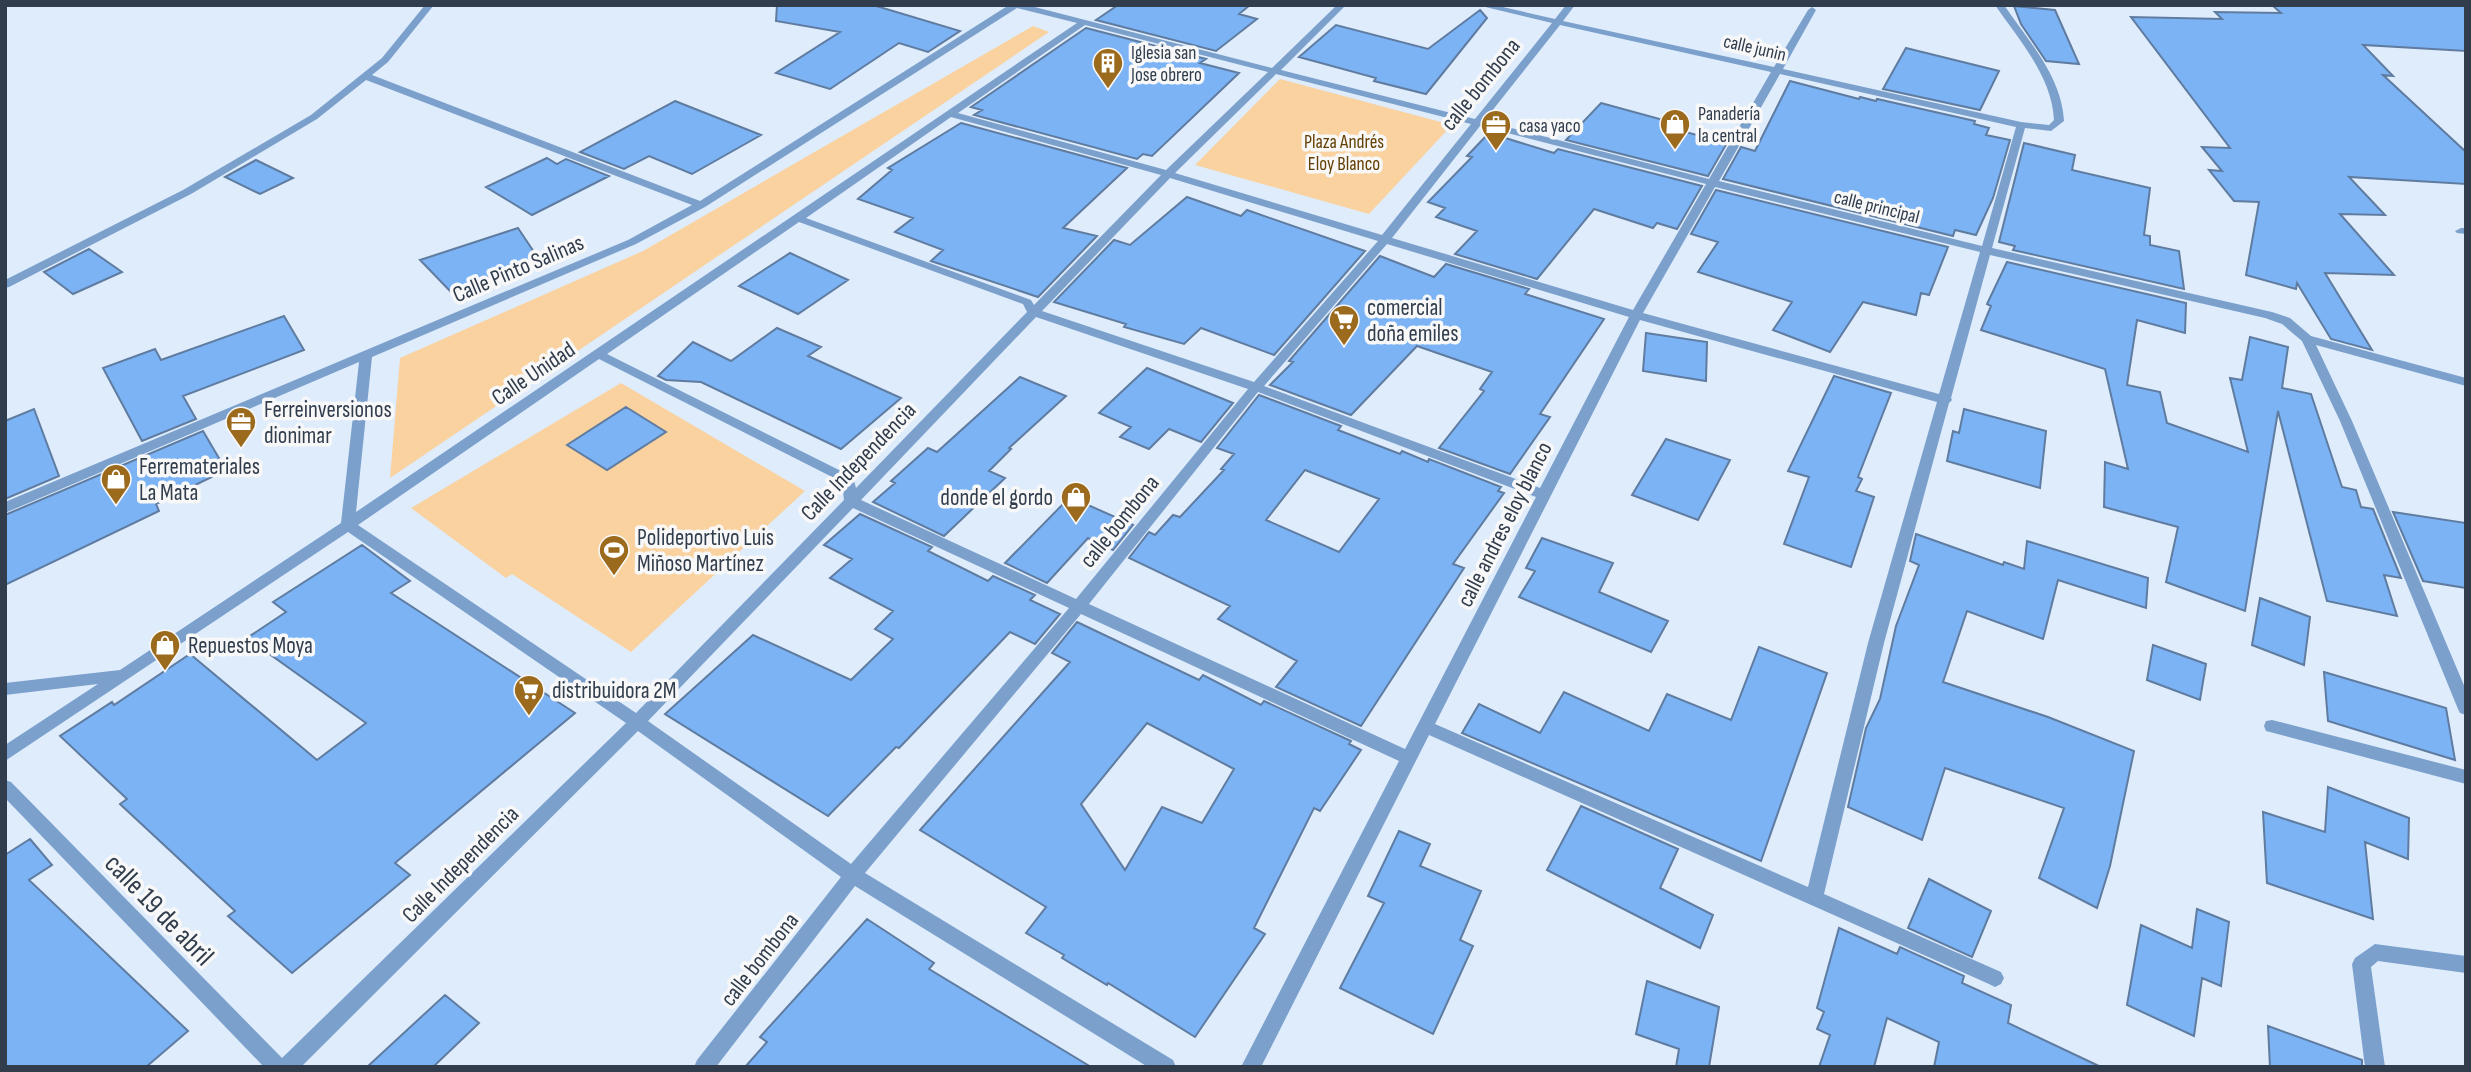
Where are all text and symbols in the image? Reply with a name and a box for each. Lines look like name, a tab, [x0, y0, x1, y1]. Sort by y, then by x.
street label: calle junin	[1721, 30, 1788, 67]
street label: calle bombona	[1435, 33, 1527, 137]
place label: Iglesia san Jose obrero	[1130, 42, 1202, 87]
building icon: Iglesia san Jose obrero	[1091, 46, 1125, 90]
place label: Panadería la central	[1698, 103, 1760, 148]
shop icon: Panadería la central	[1658, 107, 1692, 151]
office icon: casa yaco	[1479, 108, 1513, 152]
place label: casa yaco	[1519, 115, 1581, 138]
park label: Plaza Andrés Eloy Blanco	[1304, 131, 1384, 176]
street label: calle principal	[1832, 186, 1922, 229]
street label: Calle Pinto Salinas	[449, 229, 588, 309]
place label: comercial doña emiles	[1367, 294, 1459, 348]
supermarket icon: comercial doña emiles	[1327, 303, 1361, 347]
street label: Calle Unidad	[487, 336, 581, 412]
place label: Ferreinversionos dionimar	[264, 396, 392, 450]
street label: Calle Independencia	[795, 397, 922, 527]
office icon: Ferreinversionos dionimar	[224, 405, 258, 449]
street label: calle andres eloy blanco	[1451, 437, 1559, 612]
place label: Ferremateriales La Mata	[139, 453, 260, 507]
shop icon: Ferremateriales La Mata	[99, 462, 133, 506]
street label: calle bombona	[1074, 470, 1166, 574]
shop icon: donde el gordo	[1059, 480, 1093, 524]
place label: donde el gordo	[940, 484, 1053, 512]
place label: Polideportivo Luis Miñoso Martínez	[637, 524, 774, 578]
sports icon: Polideportivo Luis Miñoso Martínez	[597, 533, 631, 577]
shop icon: Repuestos Moya	[148, 628, 182, 672]
place label: Repuestos Moya	[188, 632, 313, 660]
supermarket icon: distribuidora 2M	[512, 673, 546, 717]
place label: distribuidora 2M	[552, 677, 676, 705]
street label: Calle Independencia	[396, 800, 525, 929]
street label: calle 19 de abril	[98, 847, 220, 973]
street label: calle bombona	[715, 907, 805, 1012]

